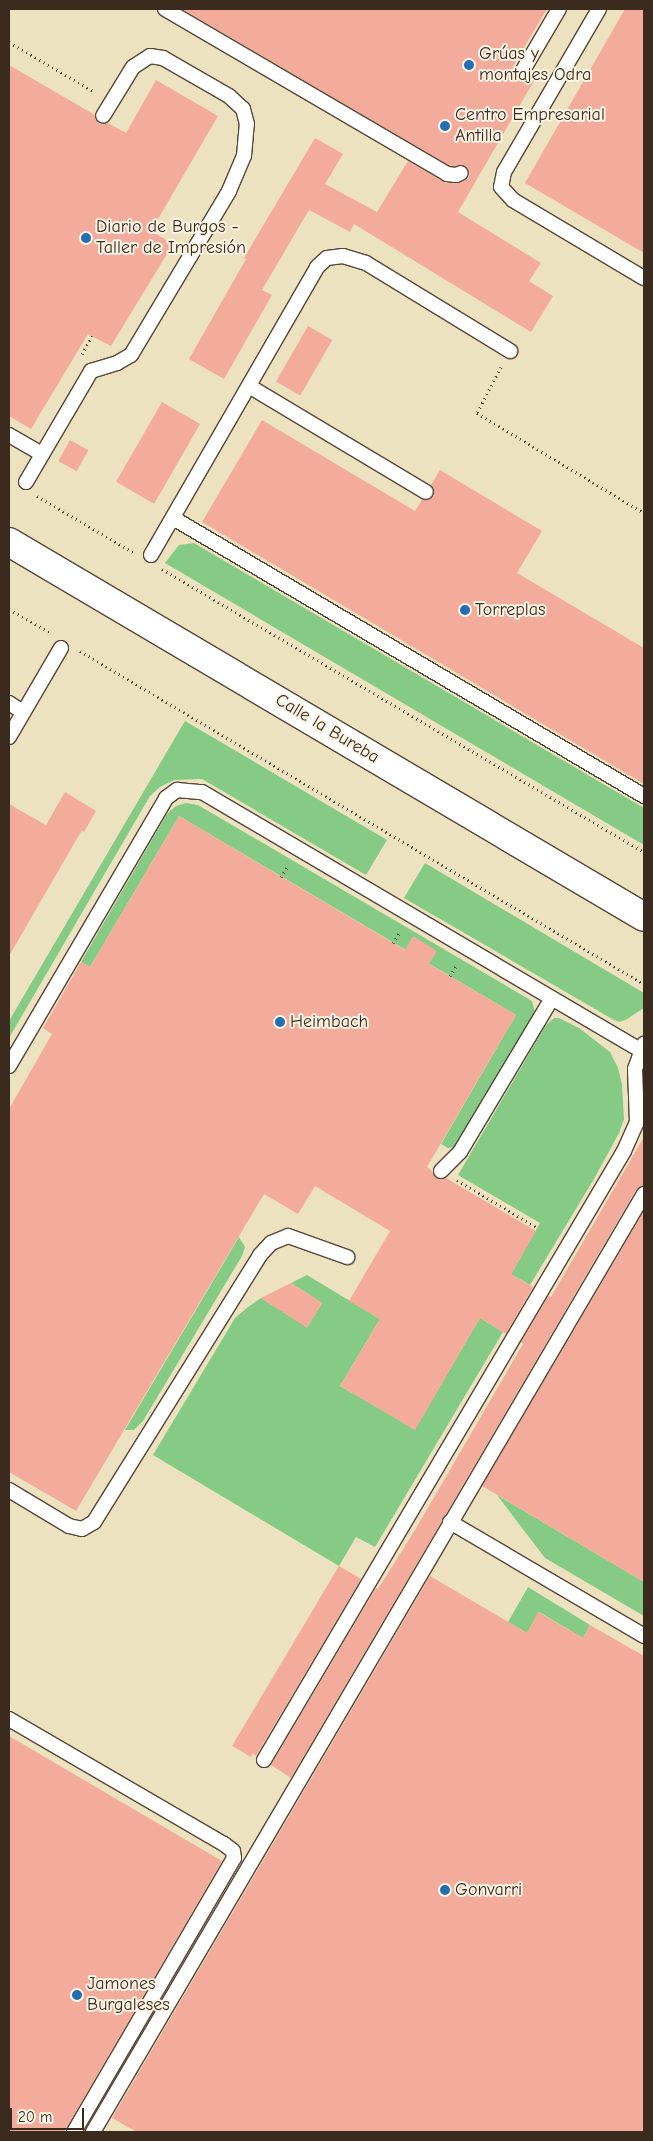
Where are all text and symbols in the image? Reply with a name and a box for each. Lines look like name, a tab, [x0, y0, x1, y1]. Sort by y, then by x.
place label: Grúas y montajes Odra	[479, 44, 591, 86]
marker: Grúas y montajes Odra	[463, 59, 475, 71]
place label: Centro Empresarial Antilla	[455, 105, 605, 148]
marker: Centro Empresarial Antilla	[439, 120, 451, 132]
place label: Diario de Burgos - Taller de Impresión	[96, 217, 246, 260]
marker: Diario de Burgos - Taller de Impresión	[80, 232, 92, 244]
place label: Torreplas	[475, 599, 545, 621]
marker: Torreplas	[459, 604, 471, 616]
street label: Calle la Bureba	[271, 689, 383, 769]
place label: Heimbach	[290, 1011, 368, 1033]
marker: Heimbach	[274, 1016, 286, 1028]
place label: Gonvarri	[455, 1879, 522, 1901]
marker: Gonvarri	[439, 1884, 451, 1896]
place label: Jamones Burgaleses	[87, 1974, 170, 2016]
marker: Jamones Burgaleses	[71, 1989, 83, 2001]
scale bar	[12, 2098, 86, 2130]
text: 20 m	[18, 2108, 52, 2126]

